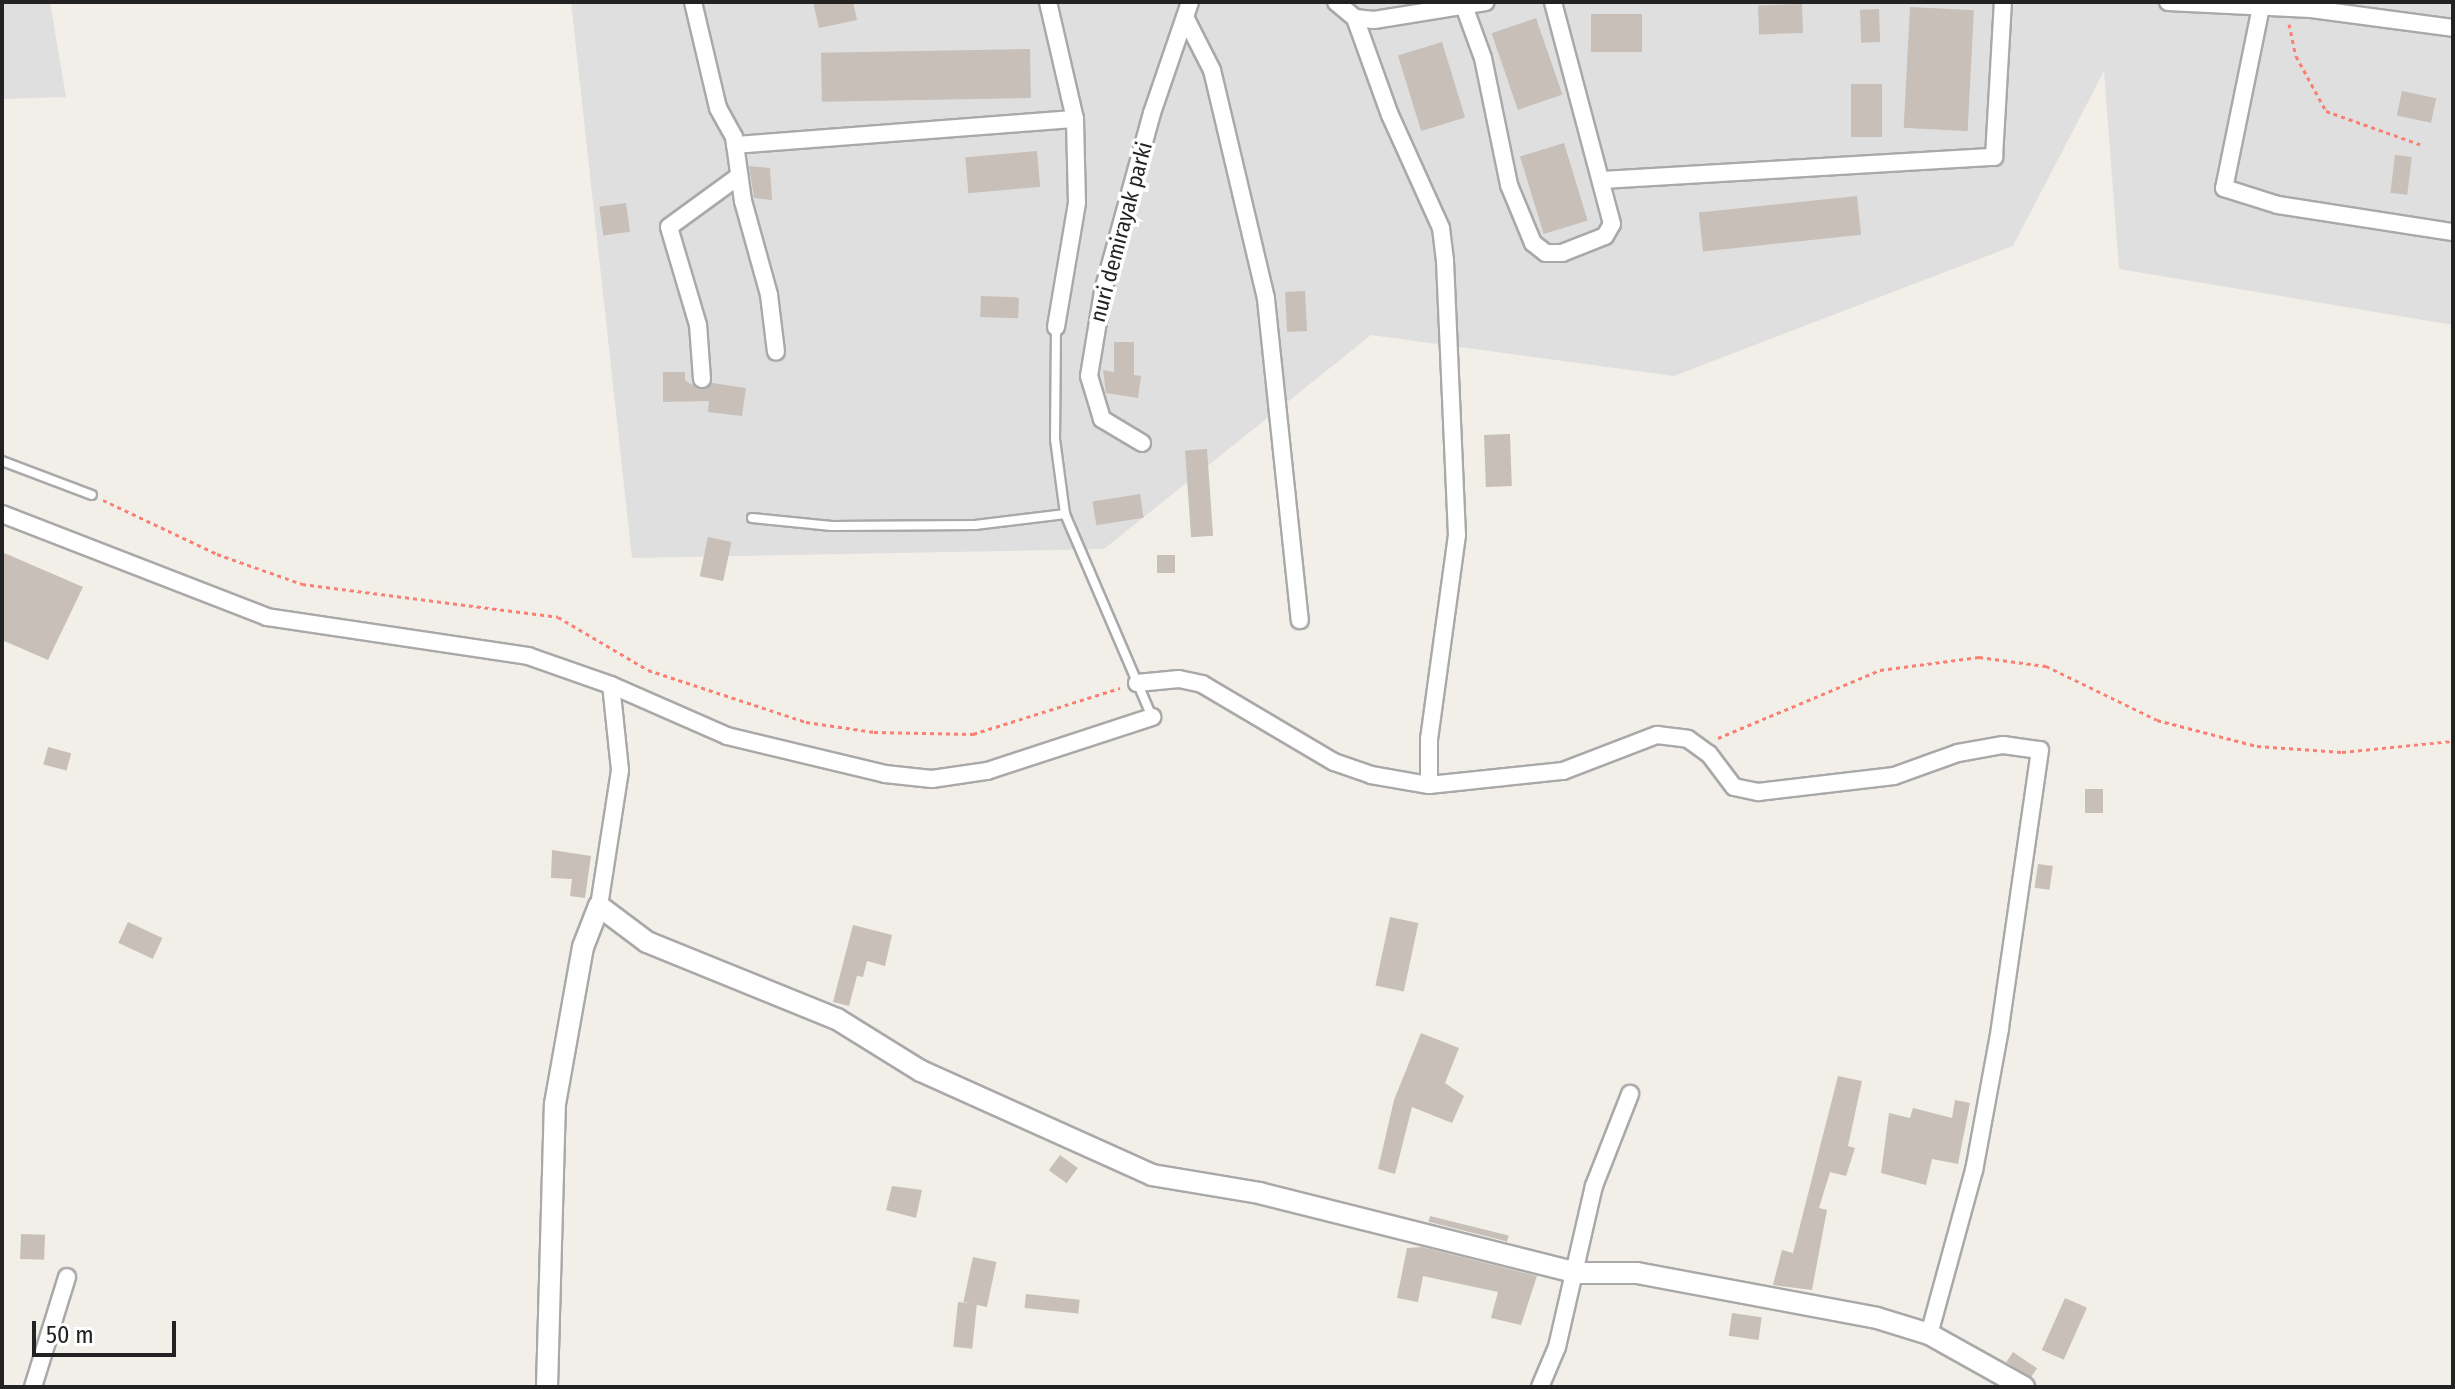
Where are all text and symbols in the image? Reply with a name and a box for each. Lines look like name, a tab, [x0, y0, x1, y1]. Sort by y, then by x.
street label: nuri demirayak parki	[1084, 139, 1158, 325]
scale bar	[36, 1305, 180, 1355]
text: 50 m	[46, 1321, 94, 1349]

